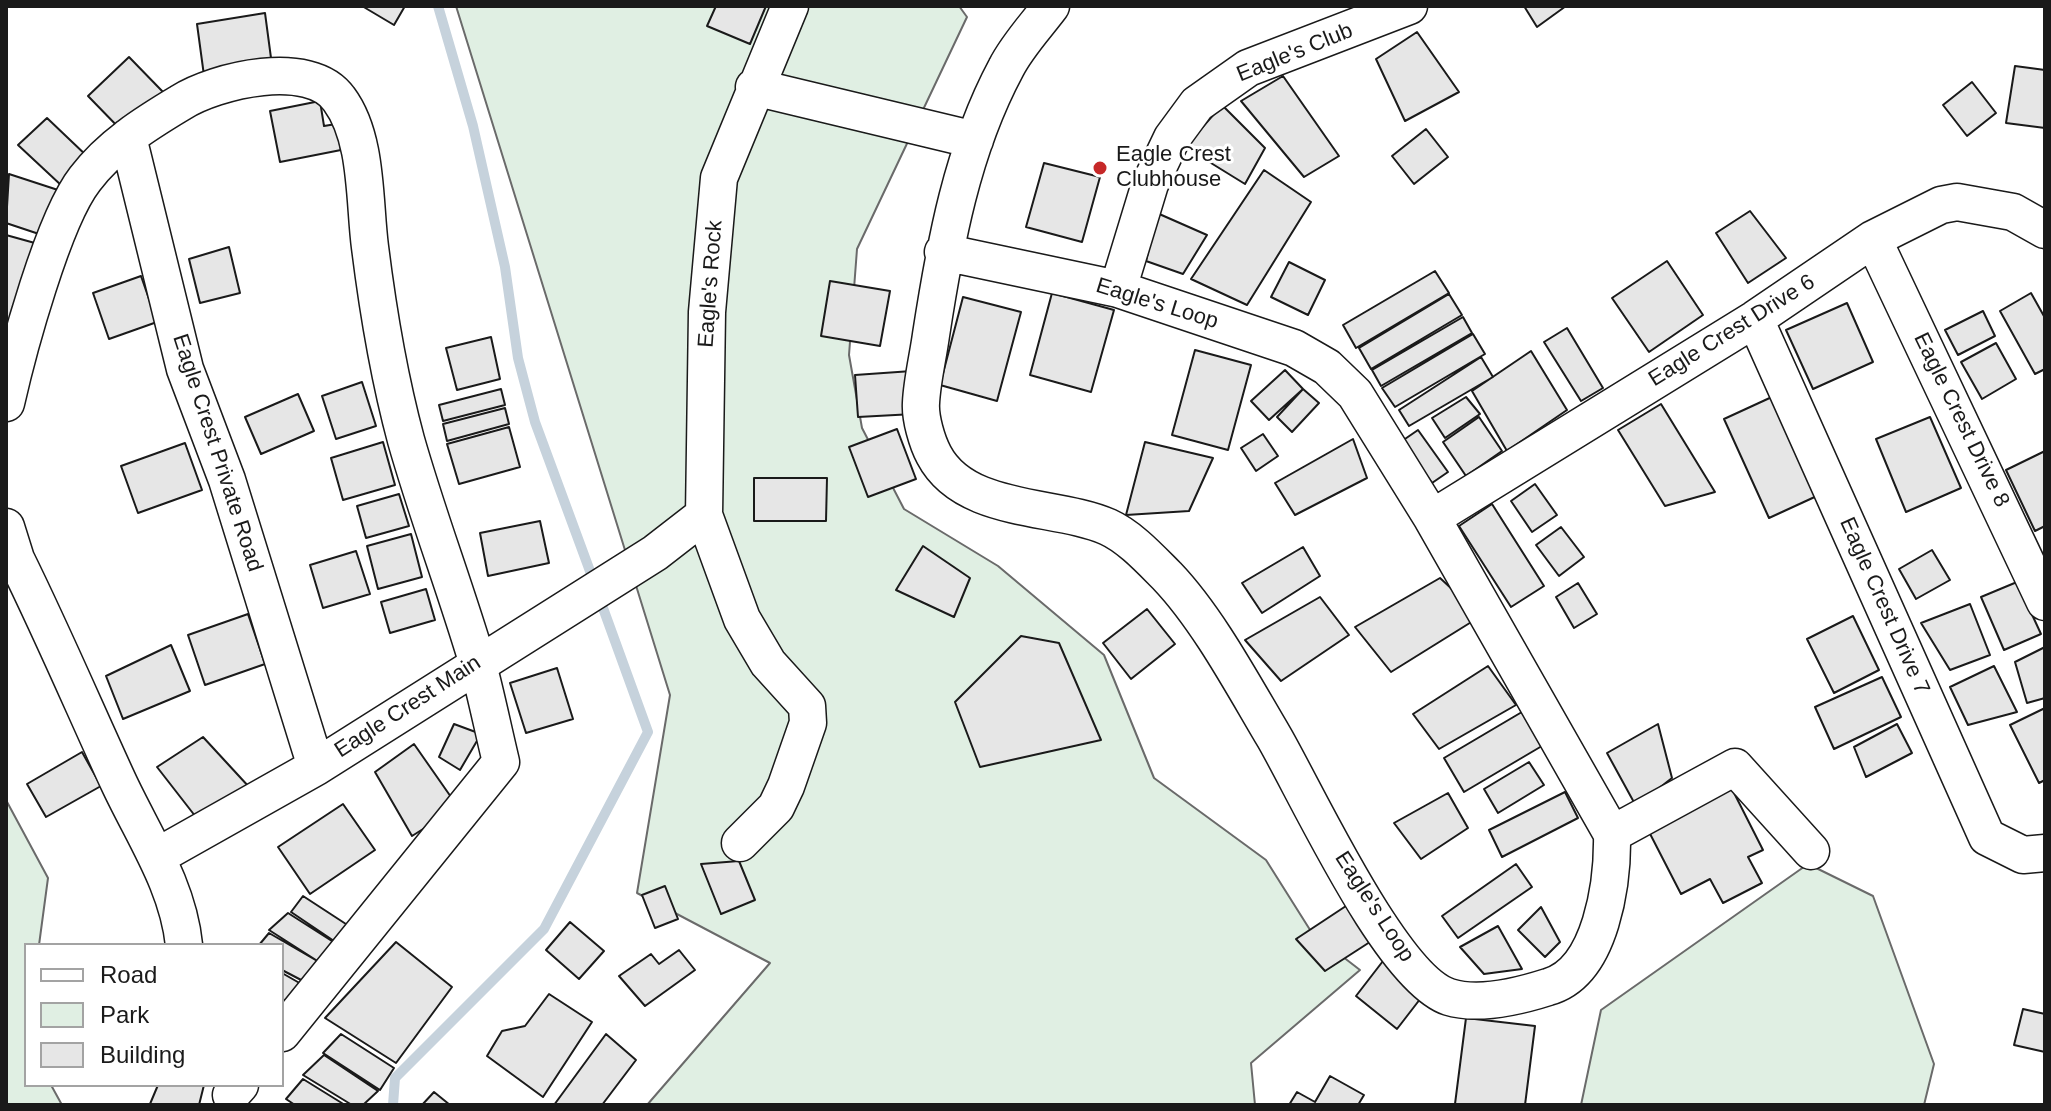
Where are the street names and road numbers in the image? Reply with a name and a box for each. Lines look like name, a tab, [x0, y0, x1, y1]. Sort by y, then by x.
street label: Eagle's Club	[1233, 18, 1357, 88]
street label: Eagle's Rock	[693, 219, 729, 349]
street label: Eagle Crest Drive 6	[1644, 269, 1820, 393]
street label: Eagle's Loop	[1093, 273, 1221, 335]
street label: Eagle Crest Drive 8	[1907, 328, 2015, 512]
street label: Eagle Crest Private Road	[166, 331, 268, 575]
street label: Eagle Crest Drive 7	[1833, 514, 1935, 698]
street label: Eagle Crest Main	[330, 650, 486, 764]
street label: Eagle's Loop	[1328, 847, 1420, 967]

